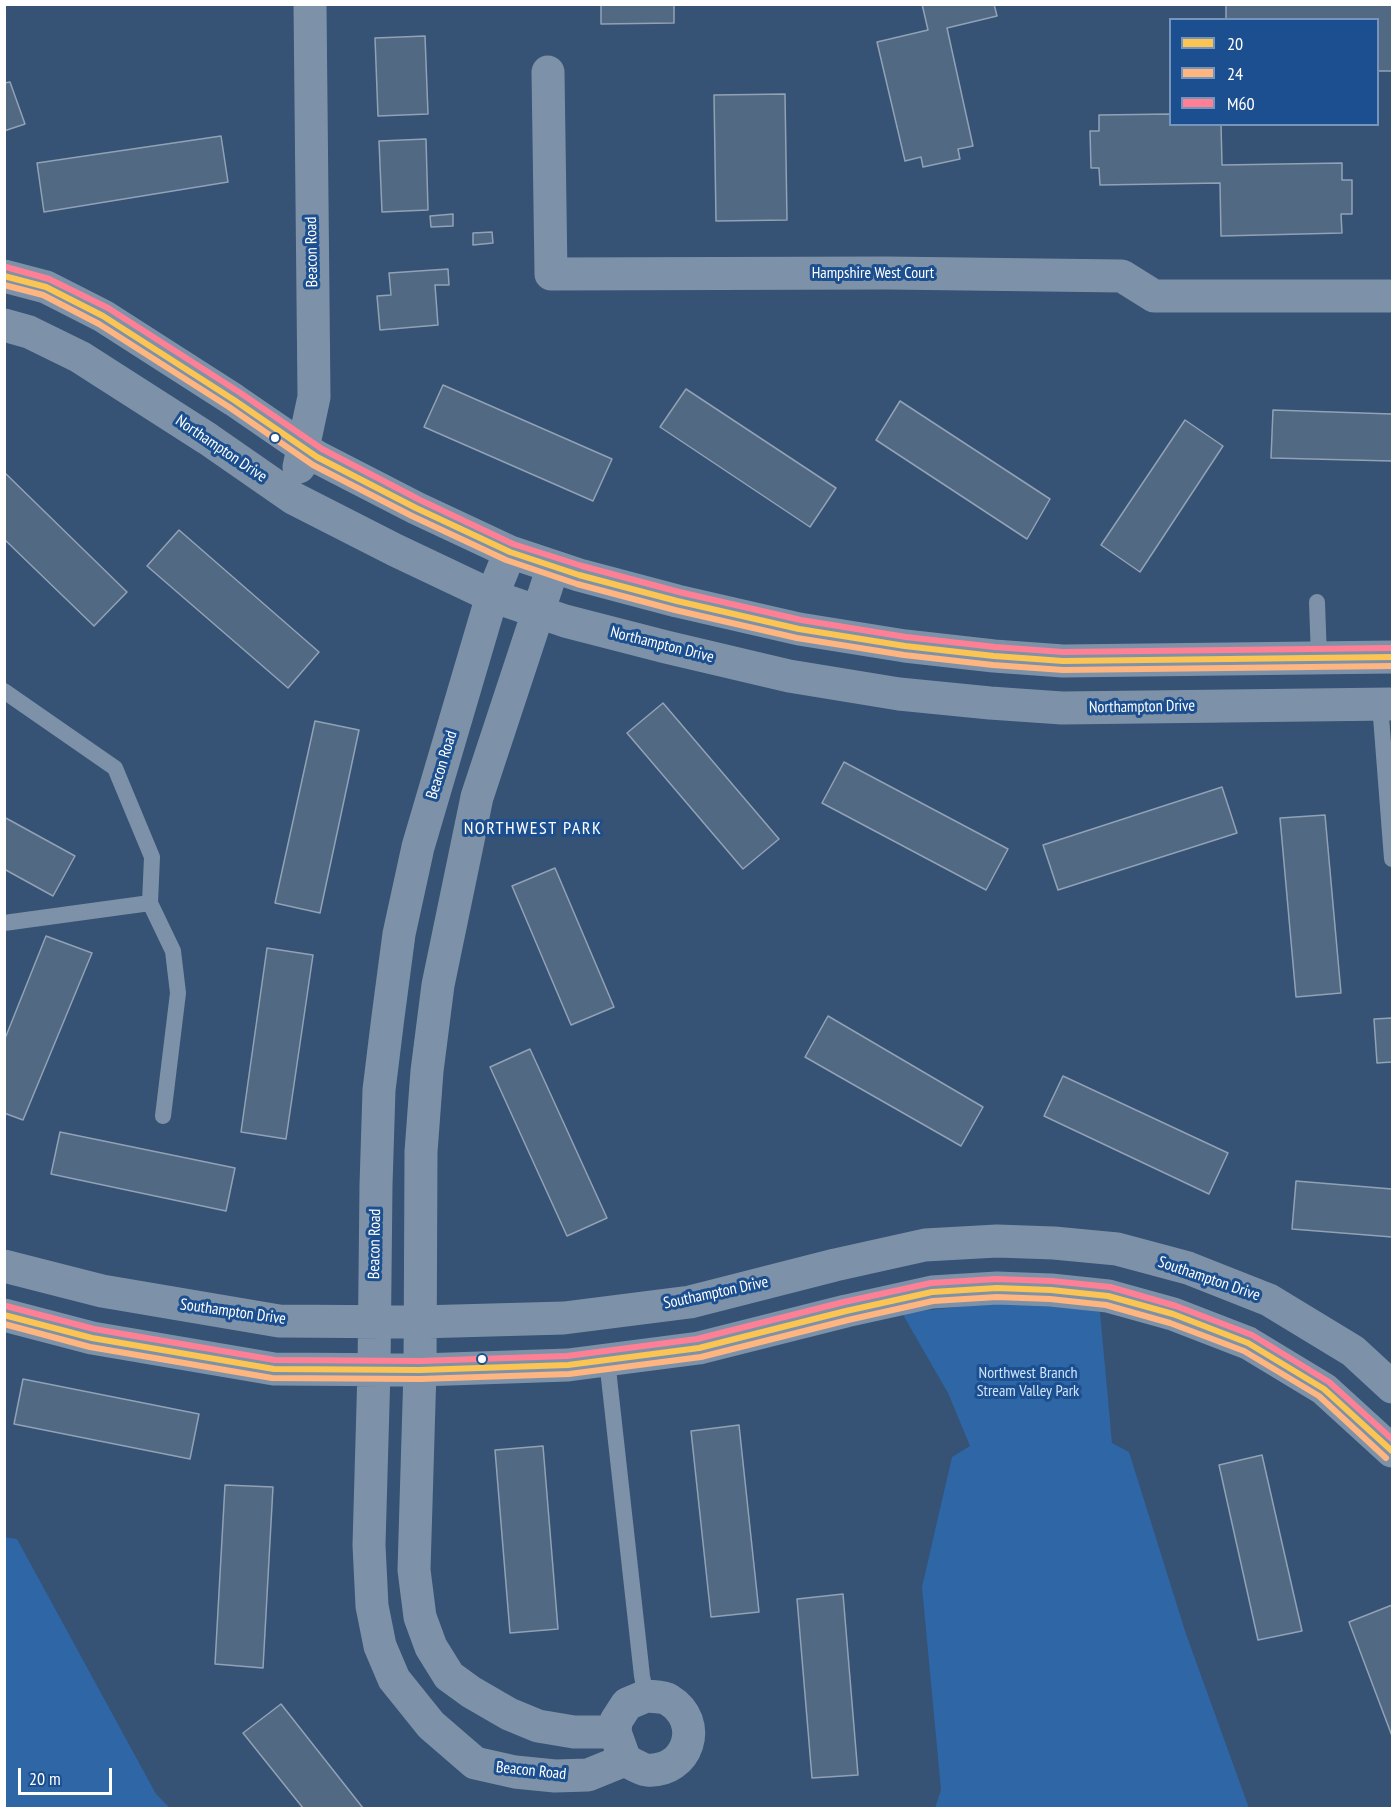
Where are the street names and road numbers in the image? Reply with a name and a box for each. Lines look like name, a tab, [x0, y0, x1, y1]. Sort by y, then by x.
street label: Beacon Road	[302, 217, 322, 287]
street label: Hampshire West Court	[812, 263, 934, 283]
street label: Northampton Drive	[172, 411, 270, 487]
street label: Northampton Drive	[608, 623, 716, 667]
street label: Northampton Drive	[1089, 696, 1195, 718]
street label: Beacon Road	[422, 728, 462, 802]
street label: Beacon Road	[365, 1209, 385, 1279]
street label: Southampton Drive	[1155, 1253, 1263, 1305]
street label: Southampton Drive	[662, 1273, 770, 1313]
street label: Southampton Drive	[179, 1295, 287, 1329]
street label: Beacon Road	[495, 1758, 567, 1784]

